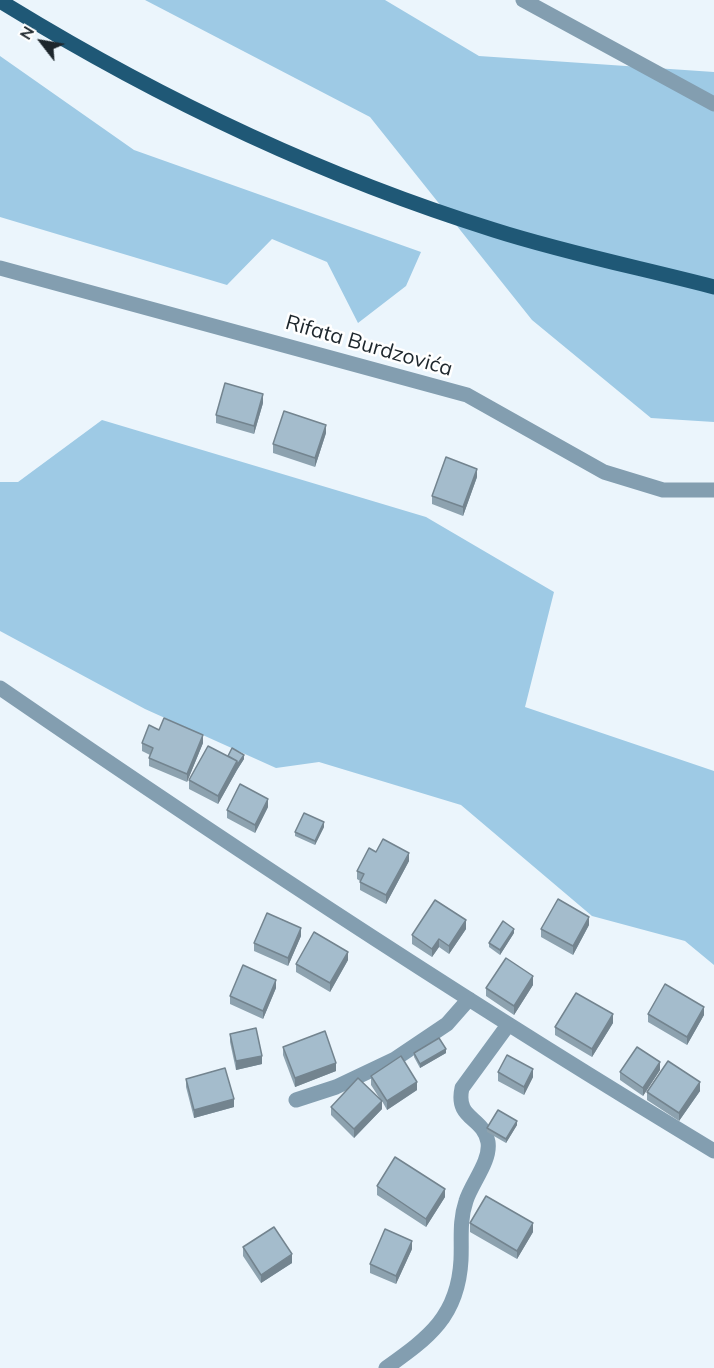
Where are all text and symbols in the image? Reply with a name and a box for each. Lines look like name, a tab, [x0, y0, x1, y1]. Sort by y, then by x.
north arrow	[12, 12, 72, 72]
text: N	[15, 22, 38, 43]
street label: Rifata Burdzovića	[283, 310, 455, 382]

